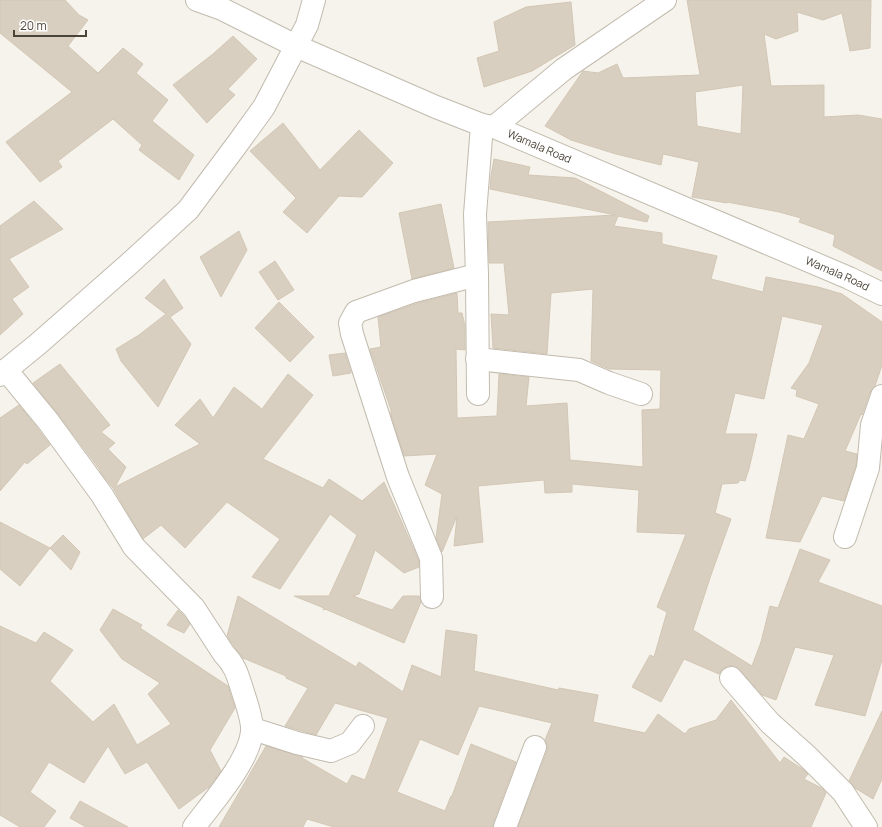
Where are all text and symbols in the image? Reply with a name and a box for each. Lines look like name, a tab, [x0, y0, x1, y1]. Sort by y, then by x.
scale bar	[14, 12, 86, 38]
text: 20 m	[20, 17, 47, 34]
street label: Wamala Road	[505, 126, 574, 166]
street label: Wamala Road	[803, 252, 872, 294]

